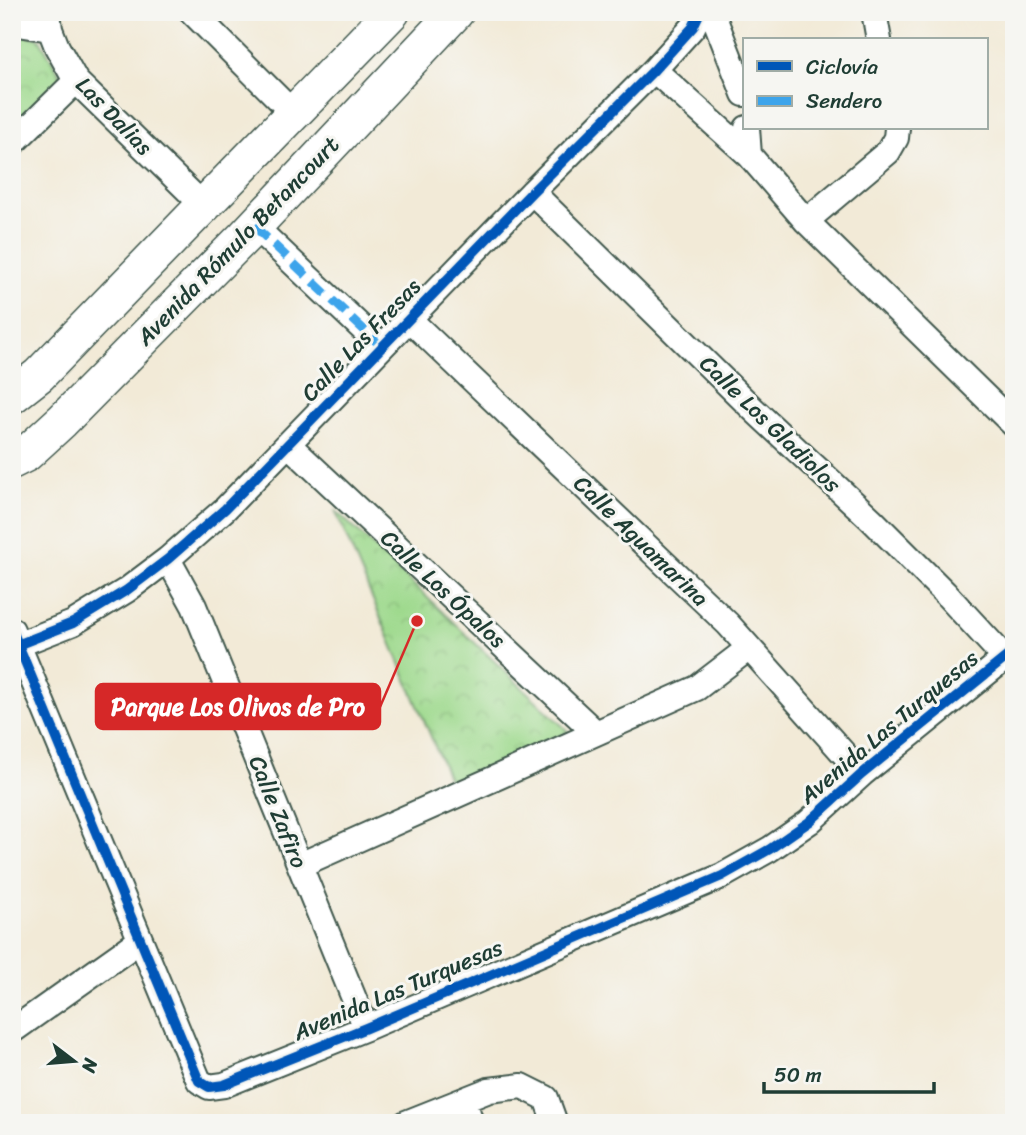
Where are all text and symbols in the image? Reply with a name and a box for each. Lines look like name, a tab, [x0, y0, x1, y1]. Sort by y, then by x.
legend	[743, 38, 988, 130]
text: Ciclovía	[806, 48, 879, 86]
street label: Las Dalias	[65, 67, 163, 166]
text: Sendero	[806, 82, 882, 120]
street label: Avenida Rómulo Betancourt	[125, 126, 350, 357]
street label: Calle Las Fresas	[291, 268, 432, 412]
street label: Calle Los Gladiolos	[689, 345, 851, 503]
street label: Calle Aguamarina	[563, 465, 719, 617]
street label: Calle Los Ópalos	[370, 519, 516, 659]
street label: Avenida Las Turquesas	[789, 639, 989, 816]
callout: Parque Los Olivos de Pro	[96, 684, 380, 729]
text: Parque Los Olivos de Pro	[111, 686, 366, 728]
street label: Calle Zafiro	[237, 749, 319, 875]
street label: Avenida Las Turquesas	[286, 927, 510, 1053]
north arrow	[38, 1026, 108, 1096]
scale bar	[764, 1051, 933, 1095]
text: N	[72, 1054, 108, 1077]
text: 50 m	[774, 1056, 822, 1094]

